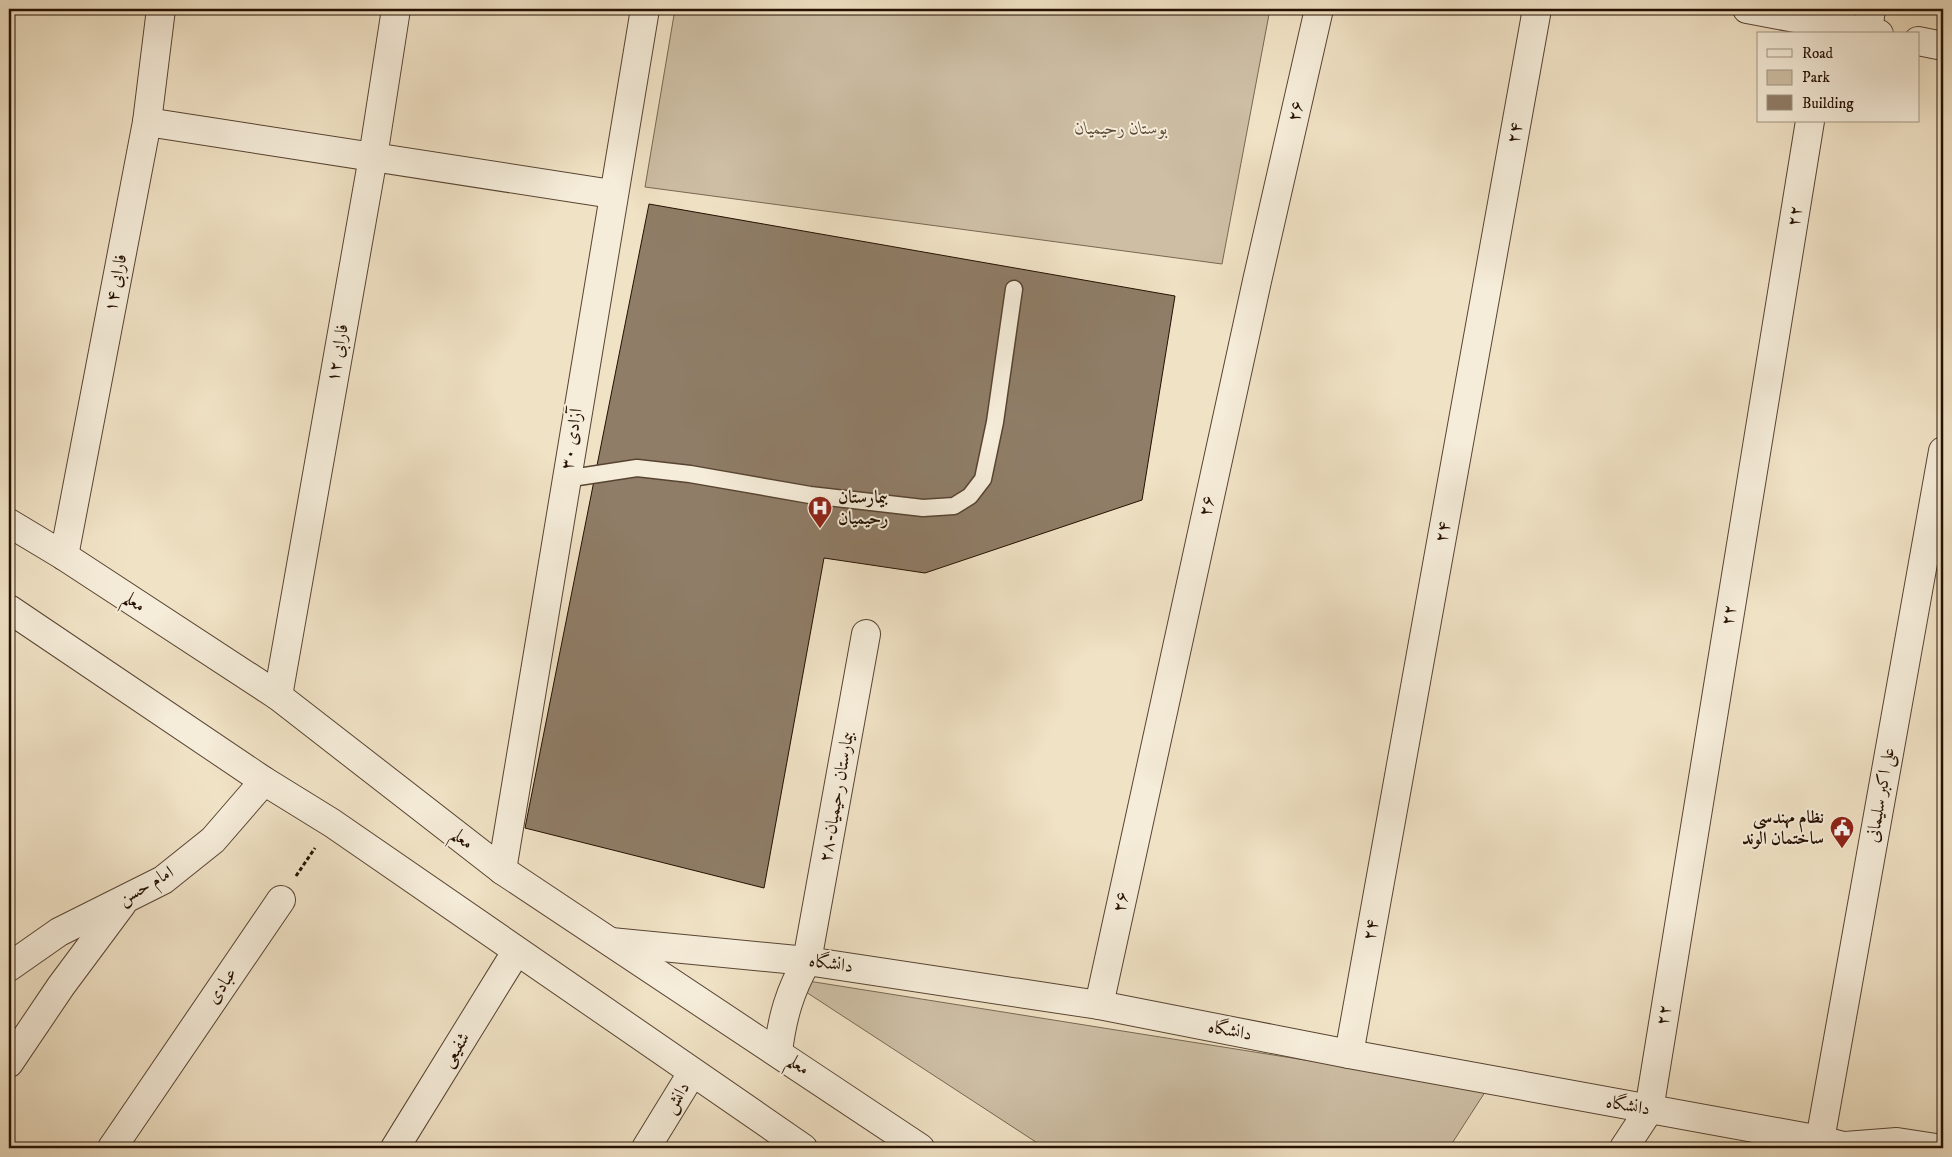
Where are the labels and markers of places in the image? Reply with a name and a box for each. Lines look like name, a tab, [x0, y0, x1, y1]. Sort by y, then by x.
place label: بیمارستان رحیمیان	[838, 487, 889, 530]
hospital icon: بیمارستان رحیمیان	[807, 495, 833, 529]
place label: نظام مهندسی ساختمان الوند	[1742, 807, 1824, 850]
public building icon: نظام مهندسی ساختمان الوند	[1829, 815, 1855, 849]

